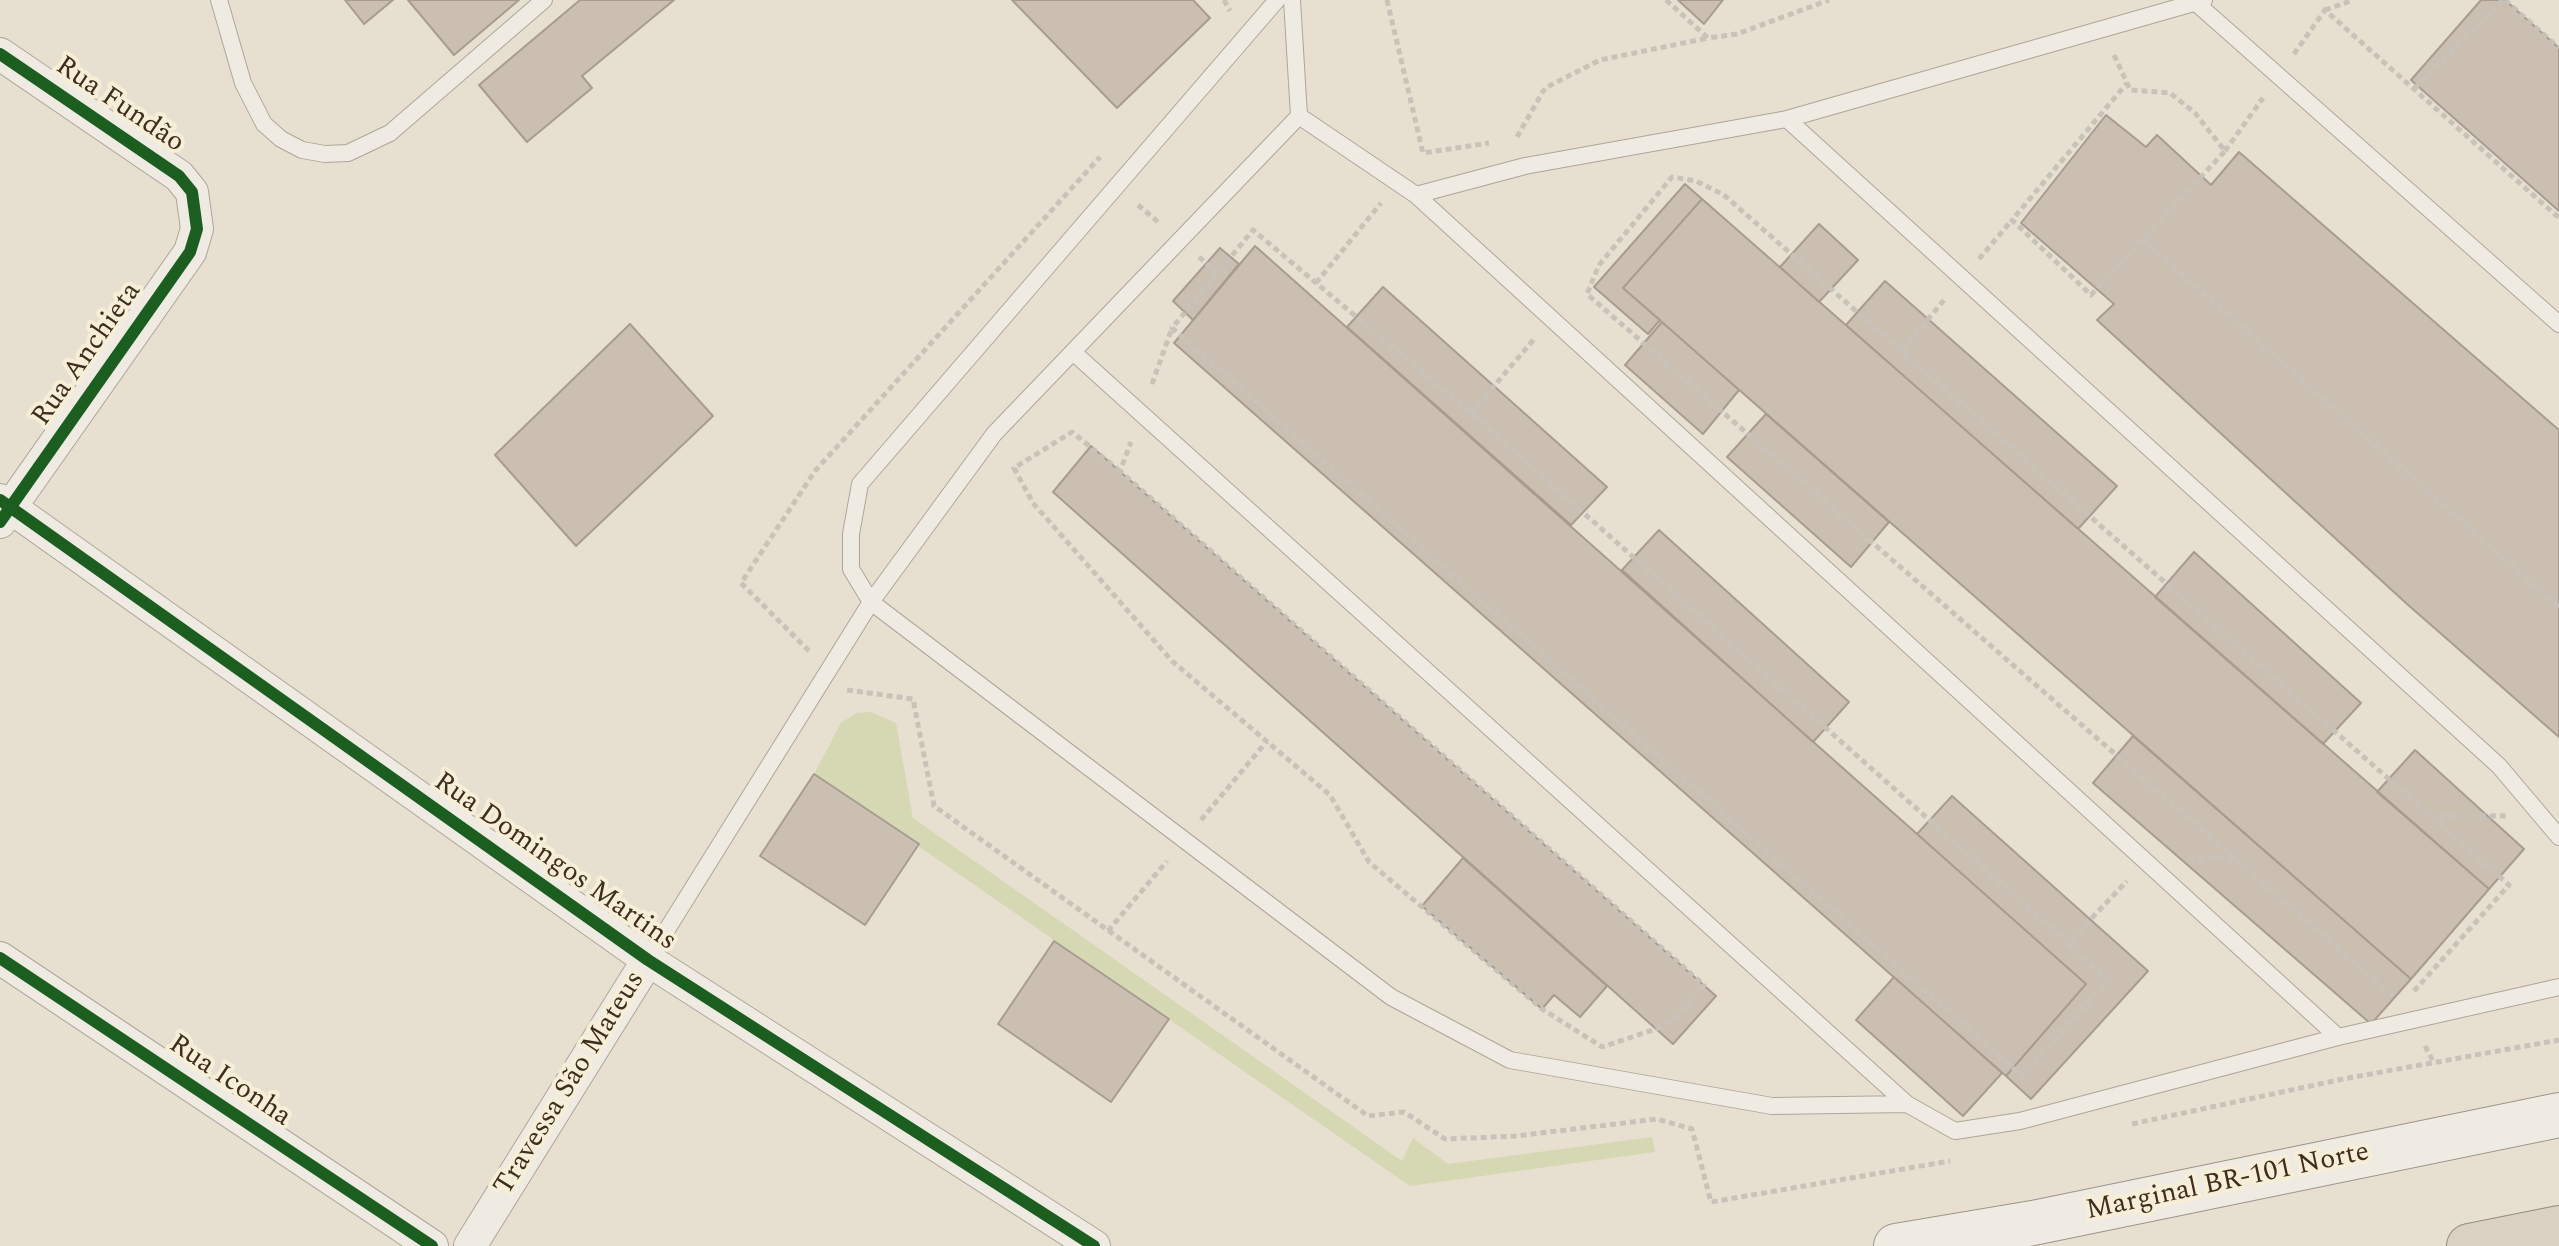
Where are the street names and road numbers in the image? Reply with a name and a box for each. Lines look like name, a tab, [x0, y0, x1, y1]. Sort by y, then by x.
street label: Rua Fundão	[48, 51, 190, 161]
street label: Rua Anchieta	[26, 277, 150, 433]
street label: Rua Domingos Martins	[426, 766, 682, 960]
street label: Travessa São Mateus	[488, 966, 654, 1202]
street label: Rua Iconha	[161, 1029, 297, 1135]
street label: Marginal BR-101 Norte	[2083, 1137, 2373, 1229]

